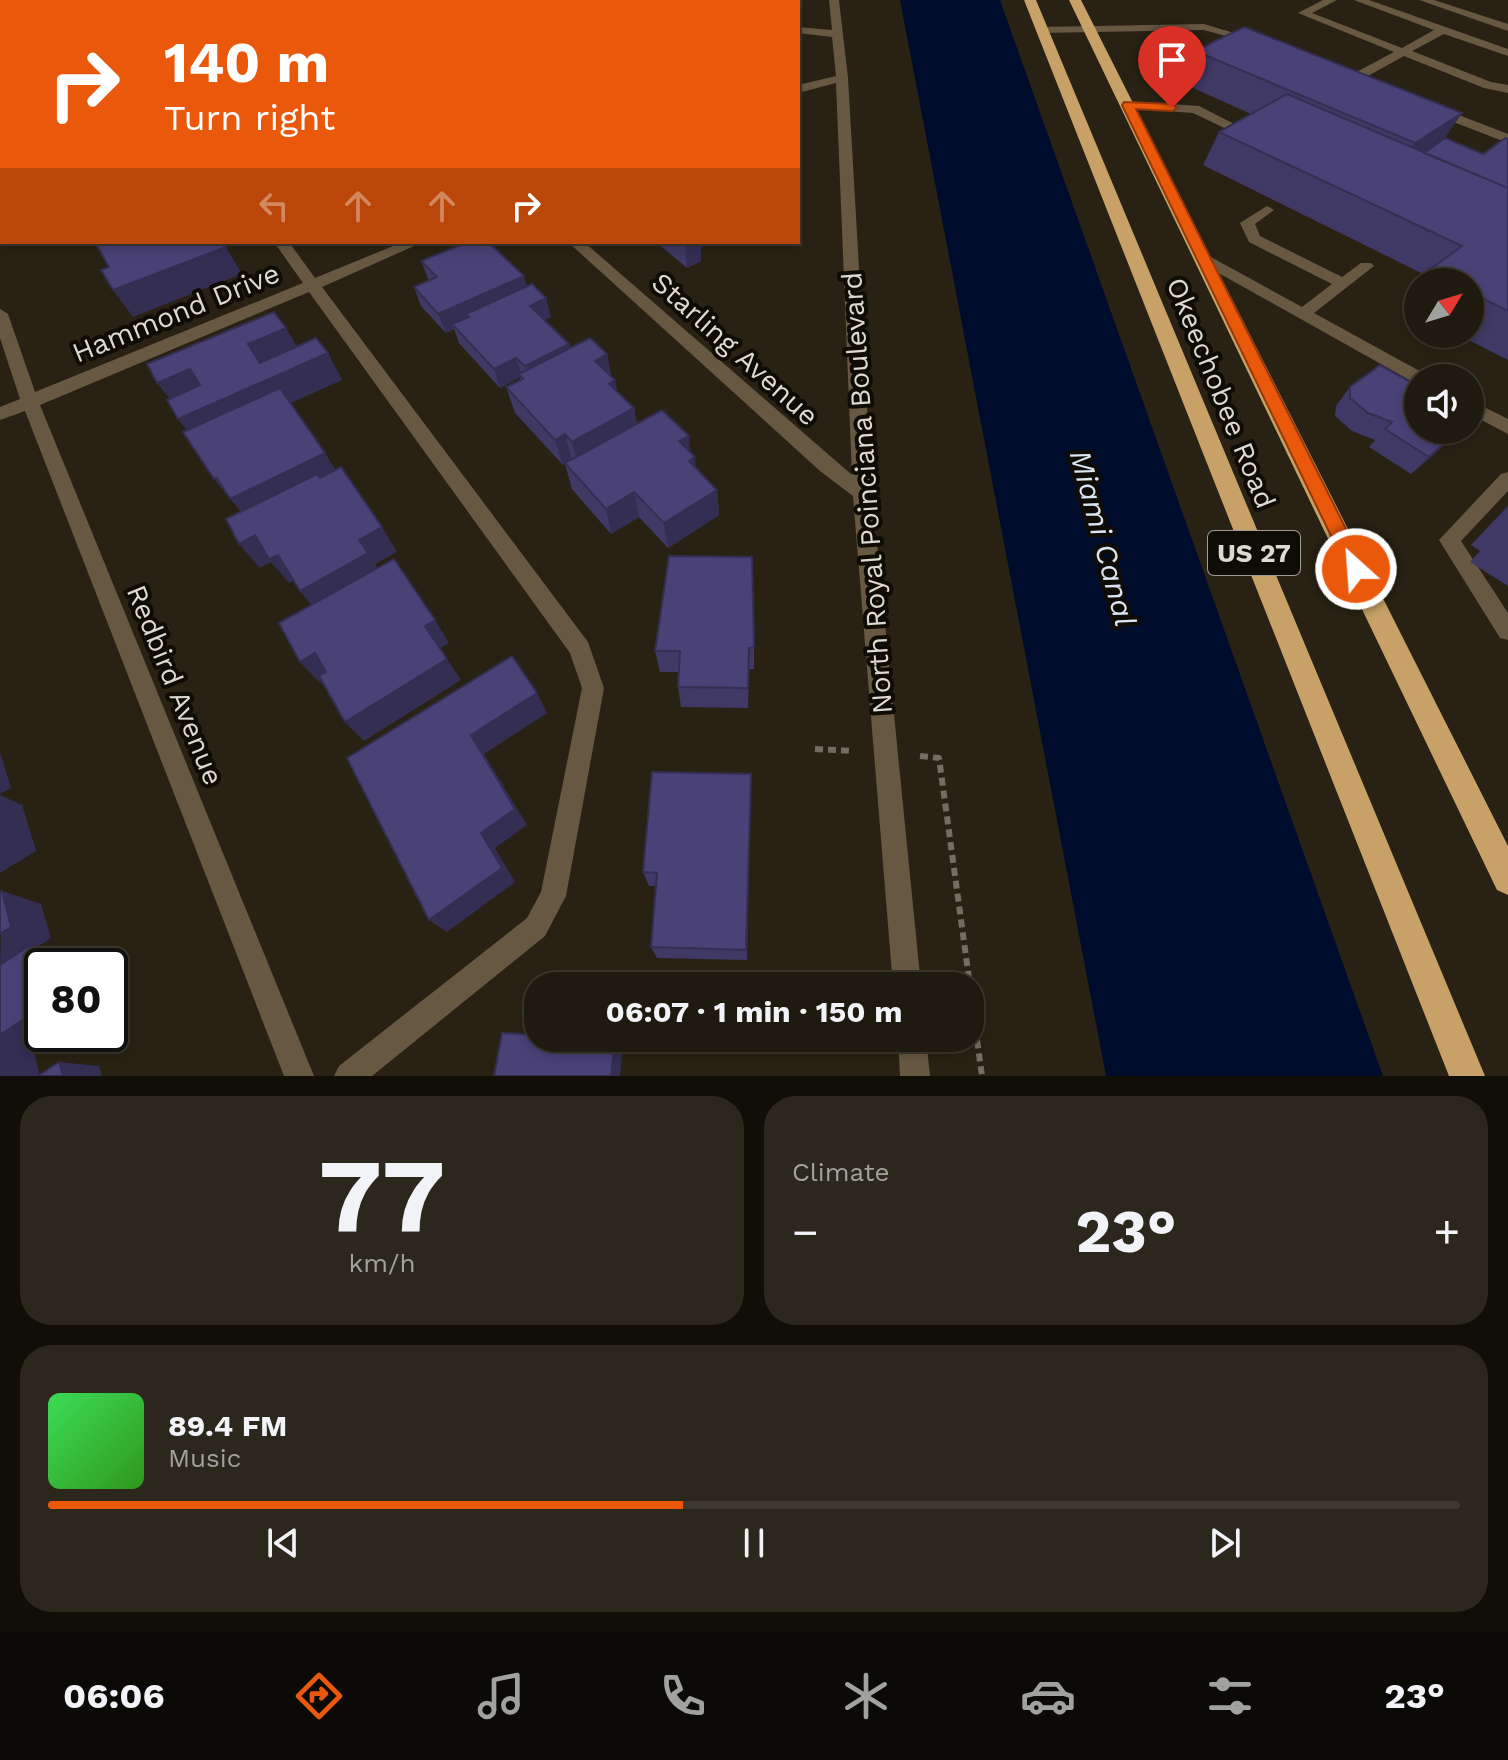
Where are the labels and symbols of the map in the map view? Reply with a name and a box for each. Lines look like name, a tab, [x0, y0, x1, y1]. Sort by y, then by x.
pin	[1138, 26, 1206, 108]
street label: Hammond Drive	[68, 256, 284, 370]
street label: Starling Avenue	[645, 266, 825, 432]
north arrow	[1404, 268, 1484, 348]
street label: North Royal Poinciana Boulevard	[835, 271, 899, 715]
street label: Okeechobee Road	[1160, 273, 1282, 513]
water label: Miami Canal	[1063, 446, 1143, 630]
position arrow	[1314, 527, 1398, 611]
road number: US 27	[1208, 531, 1300, 575]
street label: Redbird Avenue	[120, 580, 230, 790]
speed limit sign: 80	[24, 948, 128, 1052]

